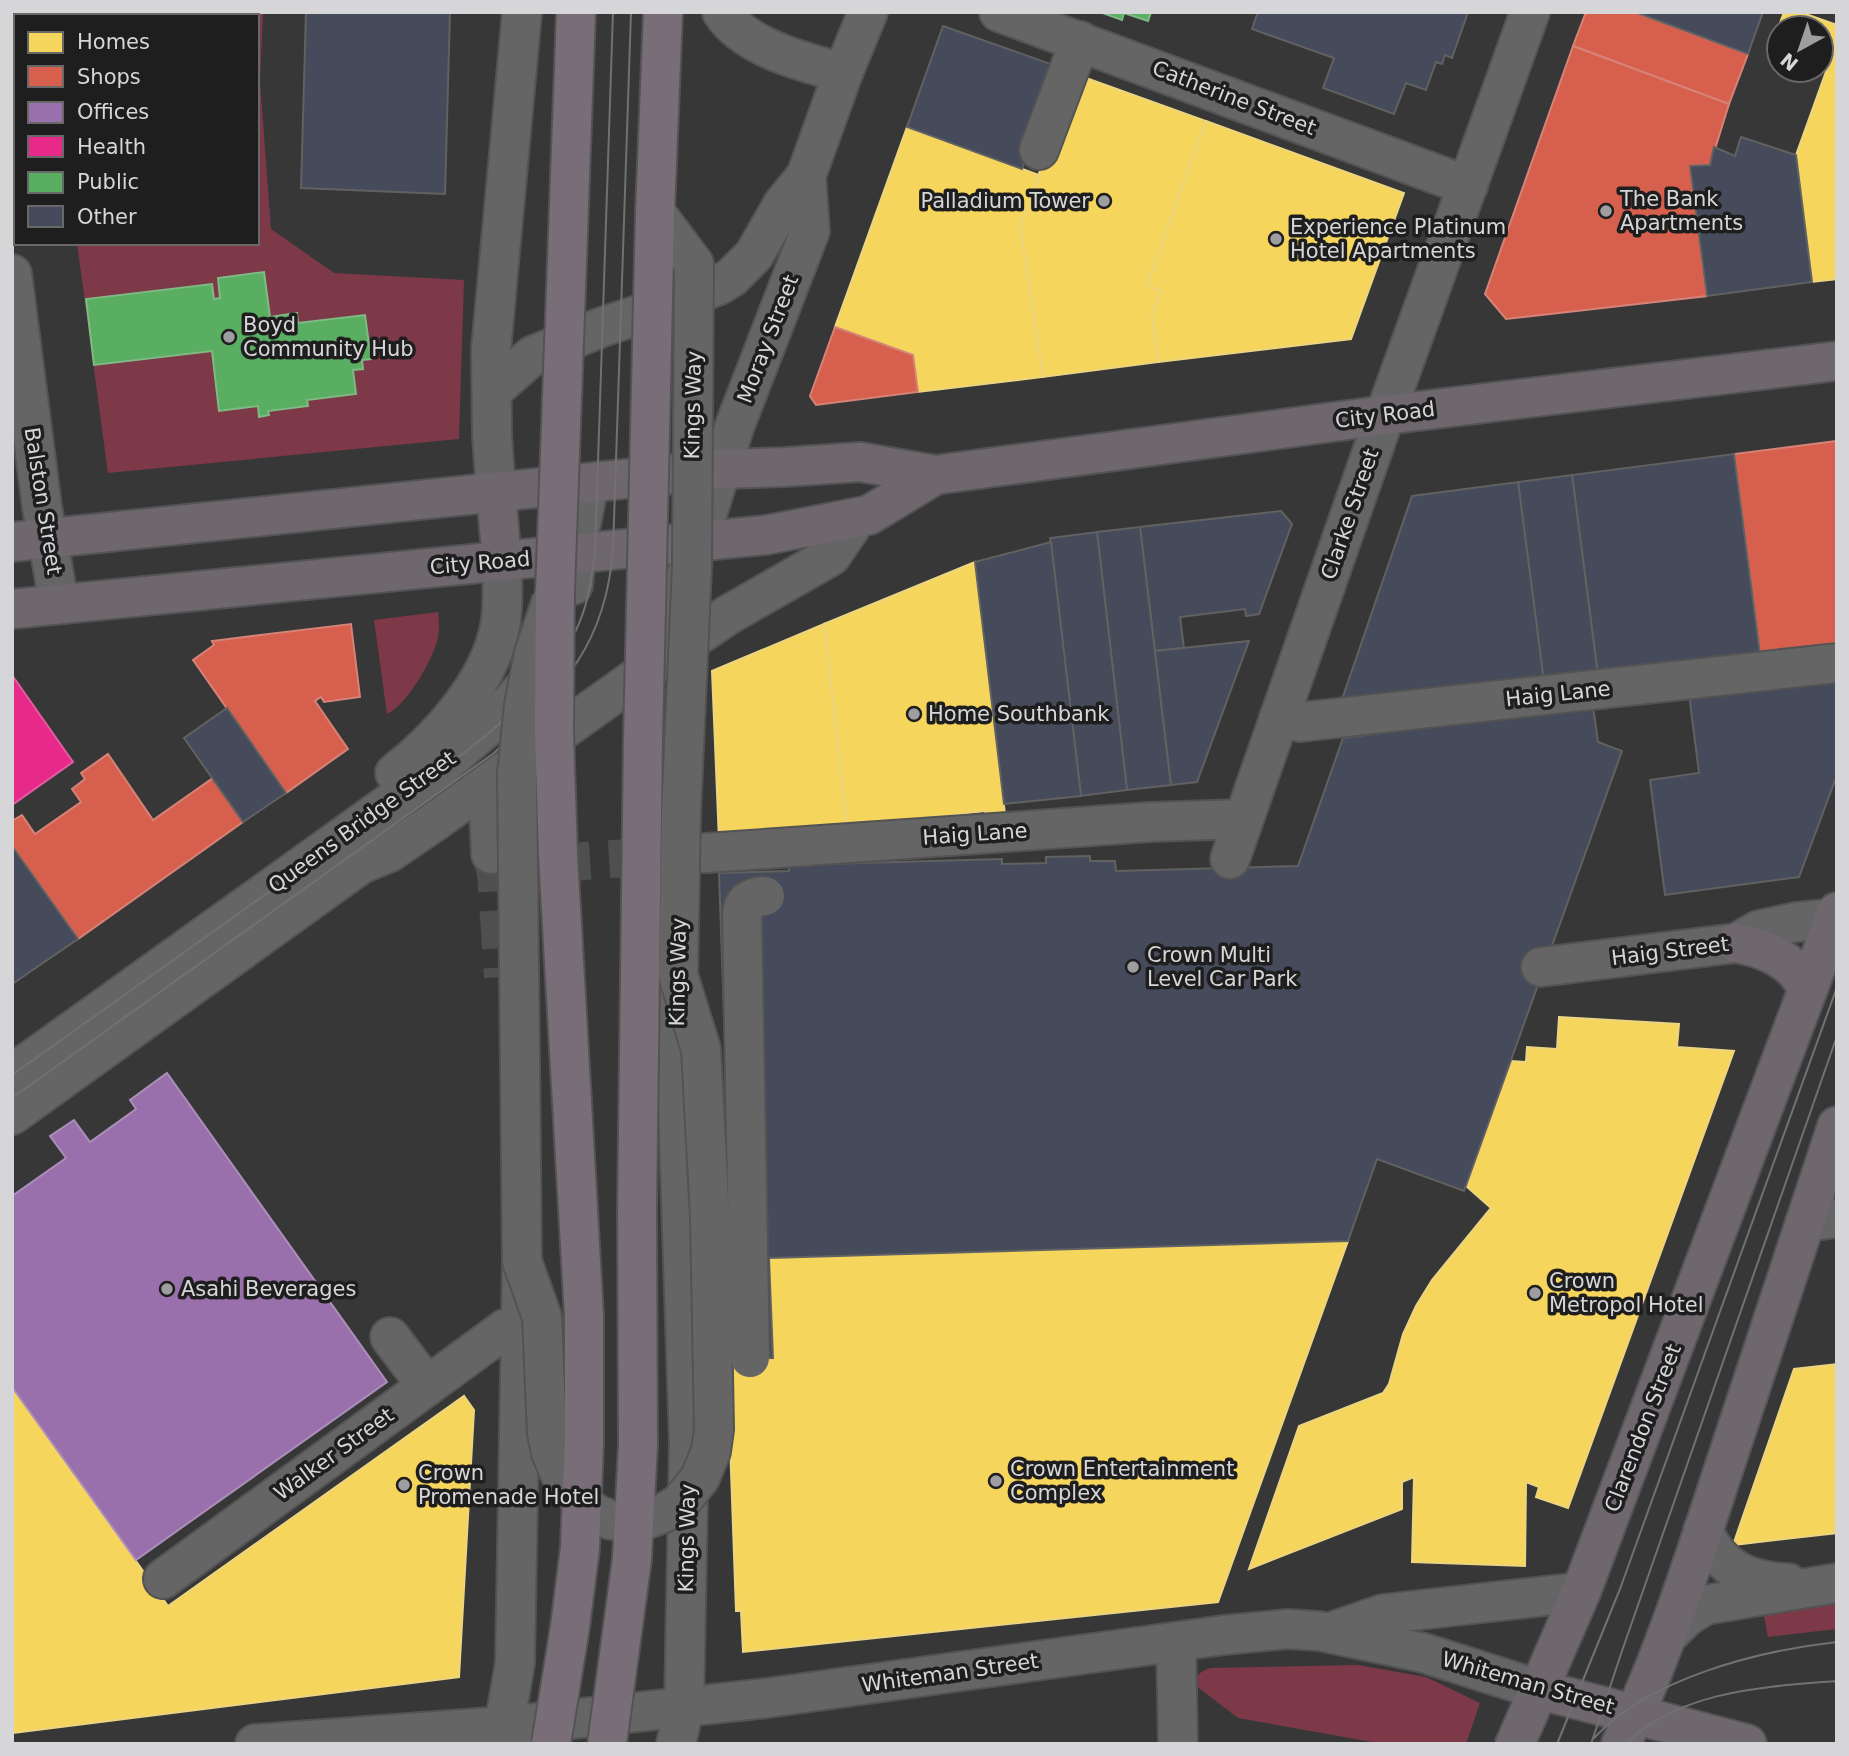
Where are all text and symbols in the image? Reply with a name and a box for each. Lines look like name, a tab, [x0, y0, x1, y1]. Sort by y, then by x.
legend	[14, 14, 259, 245]
north arrow	[1765, 14, 1835, 84]
text: Homes	[77, 30, 150, 54]
text: N	[1776, 48, 1802, 76]
street label: Catherine Street	[1149, 56, 1319, 140]
text: Shops	[77, 65, 141, 89]
text: Offices	[77, 100, 149, 124]
text: Health	[77, 135, 146, 159]
text: Public	[77, 170, 139, 194]
place label: The Bank Apartments	[1619, 187, 1743, 235]
place label: Palladium Tower	[920, 189, 1090, 213]
marker: Palladium Tower	[1096, 193, 1112, 209]
marker: The Bank Apartments	[1598, 203, 1614, 219]
text: Other	[77, 205, 137, 229]
place label: Experience Platinum Hotel Apartments	[1290, 215, 1506, 263]
marker: Experience Platinum Hotel Apartments	[1268, 231, 1284, 247]
street label: Moray Street	[733, 272, 803, 406]
place label: Boyd Community Hub	[243, 313, 414, 361]
marker: Boyd Community Hub	[221, 329, 237, 345]
street label: Kings Way	[680, 351, 706, 459]
street label: City Road	[1334, 397, 1436, 433]
street label: Balston Street	[19, 426, 67, 576]
street label: Clarke Street	[1316, 445, 1384, 583]
street label: City Road	[429, 547, 531, 579]
street label: Haig Lane	[1504, 677, 1612, 711]
place label: Home Southbank	[928, 702, 1110, 726]
marker: Home Southbank	[906, 706, 922, 722]
street label: Queens Bridge Street	[264, 746, 460, 898]
street label: Haig Lane	[922, 818, 1028, 850]
street label: Kings Way	[665, 918, 691, 1026]
street label: Haig Street	[1610, 932, 1730, 970]
place label: Crown Multi Level Car Park	[1147, 943, 1298, 991]
marker: Crown Multi Level Car Park	[1125, 959, 1141, 975]
place label: Crown Metropol Hotel	[1549, 1269, 1704, 1317]
place label: Asahi Beverages	[181, 1277, 356, 1301]
marker: Asahi Beverages	[159, 1281, 175, 1297]
marker: Crown Metropol Hotel	[1527, 1285, 1543, 1301]
street label: Clarendon Street	[1600, 1341, 1686, 1515]
street label: Walker Street	[270, 1403, 398, 1505]
place label: Crown Entertainment Complex	[1010, 1457, 1234, 1505]
place label: Crown Promenade Hotel	[418, 1461, 599, 1509]
marker: Crown Entertainment Complex	[988, 1473, 1004, 1489]
marker: Crown Promenade Hotel	[396, 1477, 412, 1493]
street label: Kings Way	[674, 1484, 700, 1592]
street label: Whiteman Street	[1439, 1647, 1617, 1719]
street label: Whiteman Street	[860, 1649, 1040, 1697]

